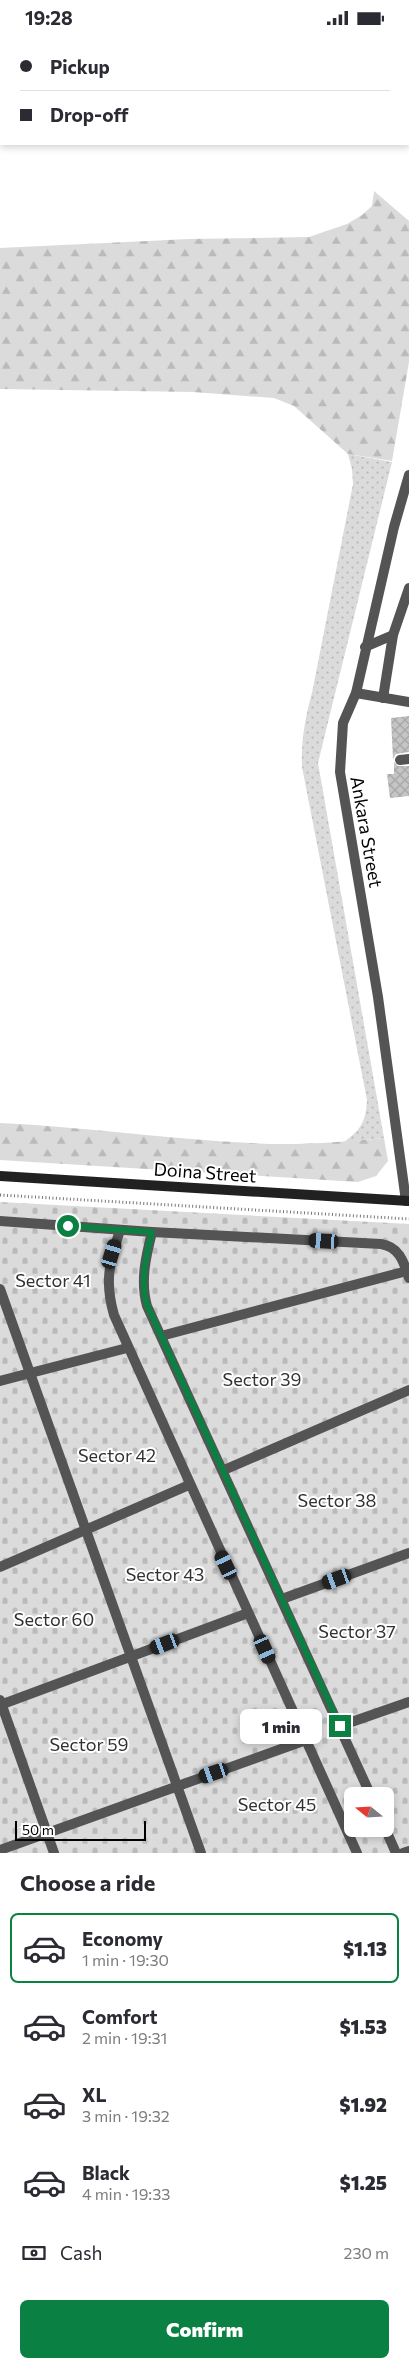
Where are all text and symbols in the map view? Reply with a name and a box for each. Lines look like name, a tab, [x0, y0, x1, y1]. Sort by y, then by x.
text: 19:28	[25, 6, 73, 29]
text: Pickup	[50, 55, 110, 78]
text: Drop-off	[50, 103, 129, 126]
street label: Ankara Street	[346, 774, 388, 889]
street label: Doina Street	[153, 1157, 257, 1187]
route start	[57, 1215, 79, 1237]
car	[308, 1233, 339, 1249]
car	[100, 1237, 123, 1271]
park label: Sector 41	[15, 1269, 91, 1291]
park label: Sector 39	[223, 1368, 301, 1390]
park label: Sector 42	[78, 1444, 156, 1466]
park label: Sector 38	[298, 1489, 376, 1511]
car	[212, 1548, 239, 1582]
park label: Sector 43	[126, 1563, 204, 1585]
car	[320, 1567, 353, 1591]
park label: Sector 60	[14, 1608, 94, 1630]
park label: Sector 37	[318, 1620, 396, 1642]
car	[148, 1632, 181, 1656]
car	[252, 1632, 277, 1666]
callout: 1 min	[240, 1709, 322, 1743]
route end	[329, 1715, 351, 1737]
text: 1 min	[262, 1717, 300, 1736]
park label: Sector 59	[50, 1733, 128, 1755]
car	[197, 1761, 230, 1785]
north arrow	[344, 1787, 394, 1837]
map controls	[344, 1787, 394, 1837]
park label: Sector 45	[238, 1793, 316, 1815]
scale bar	[15, 1818, 146, 1841]
text: 50 m	[22, 1821, 54, 1838]
text: Choose a ride	[20, 1869, 155, 1896]
icon: car	[22, 1926, 67, 1971]
text: Economy	[82, 1927, 163, 1950]
text: $1.13	[343, 1937, 387, 1960]
text: 1 min · 19:30	[82, 1950, 169, 1969]
icon: car	[22, 2004, 67, 2049]
text: Comfort	[82, 2005, 158, 2028]
text: $1.53	[339, 2015, 387, 2038]
text: 2 min · 19:31	[82, 2028, 167, 2047]
icon: car	[22, 2082, 67, 2127]
text: XL	[82, 2083, 107, 2106]
text: $1.92	[339, 2093, 387, 2116]
text: 3 min · 19:32	[82, 2106, 170, 2125]
icon: car	[22, 2160, 67, 2205]
text: Black	[82, 2161, 130, 2184]
text: $1.25	[340, 2171, 387, 2194]
text: 4 min · 19:33	[82, 2184, 170, 2203]
icon: cash	[20, 2239, 48, 2267]
text: Cash	[60, 2241, 102, 2264]
text: 230 m	[344, 2243, 389, 2262]
button: Confirm	[20, 2300, 389, 2358]

